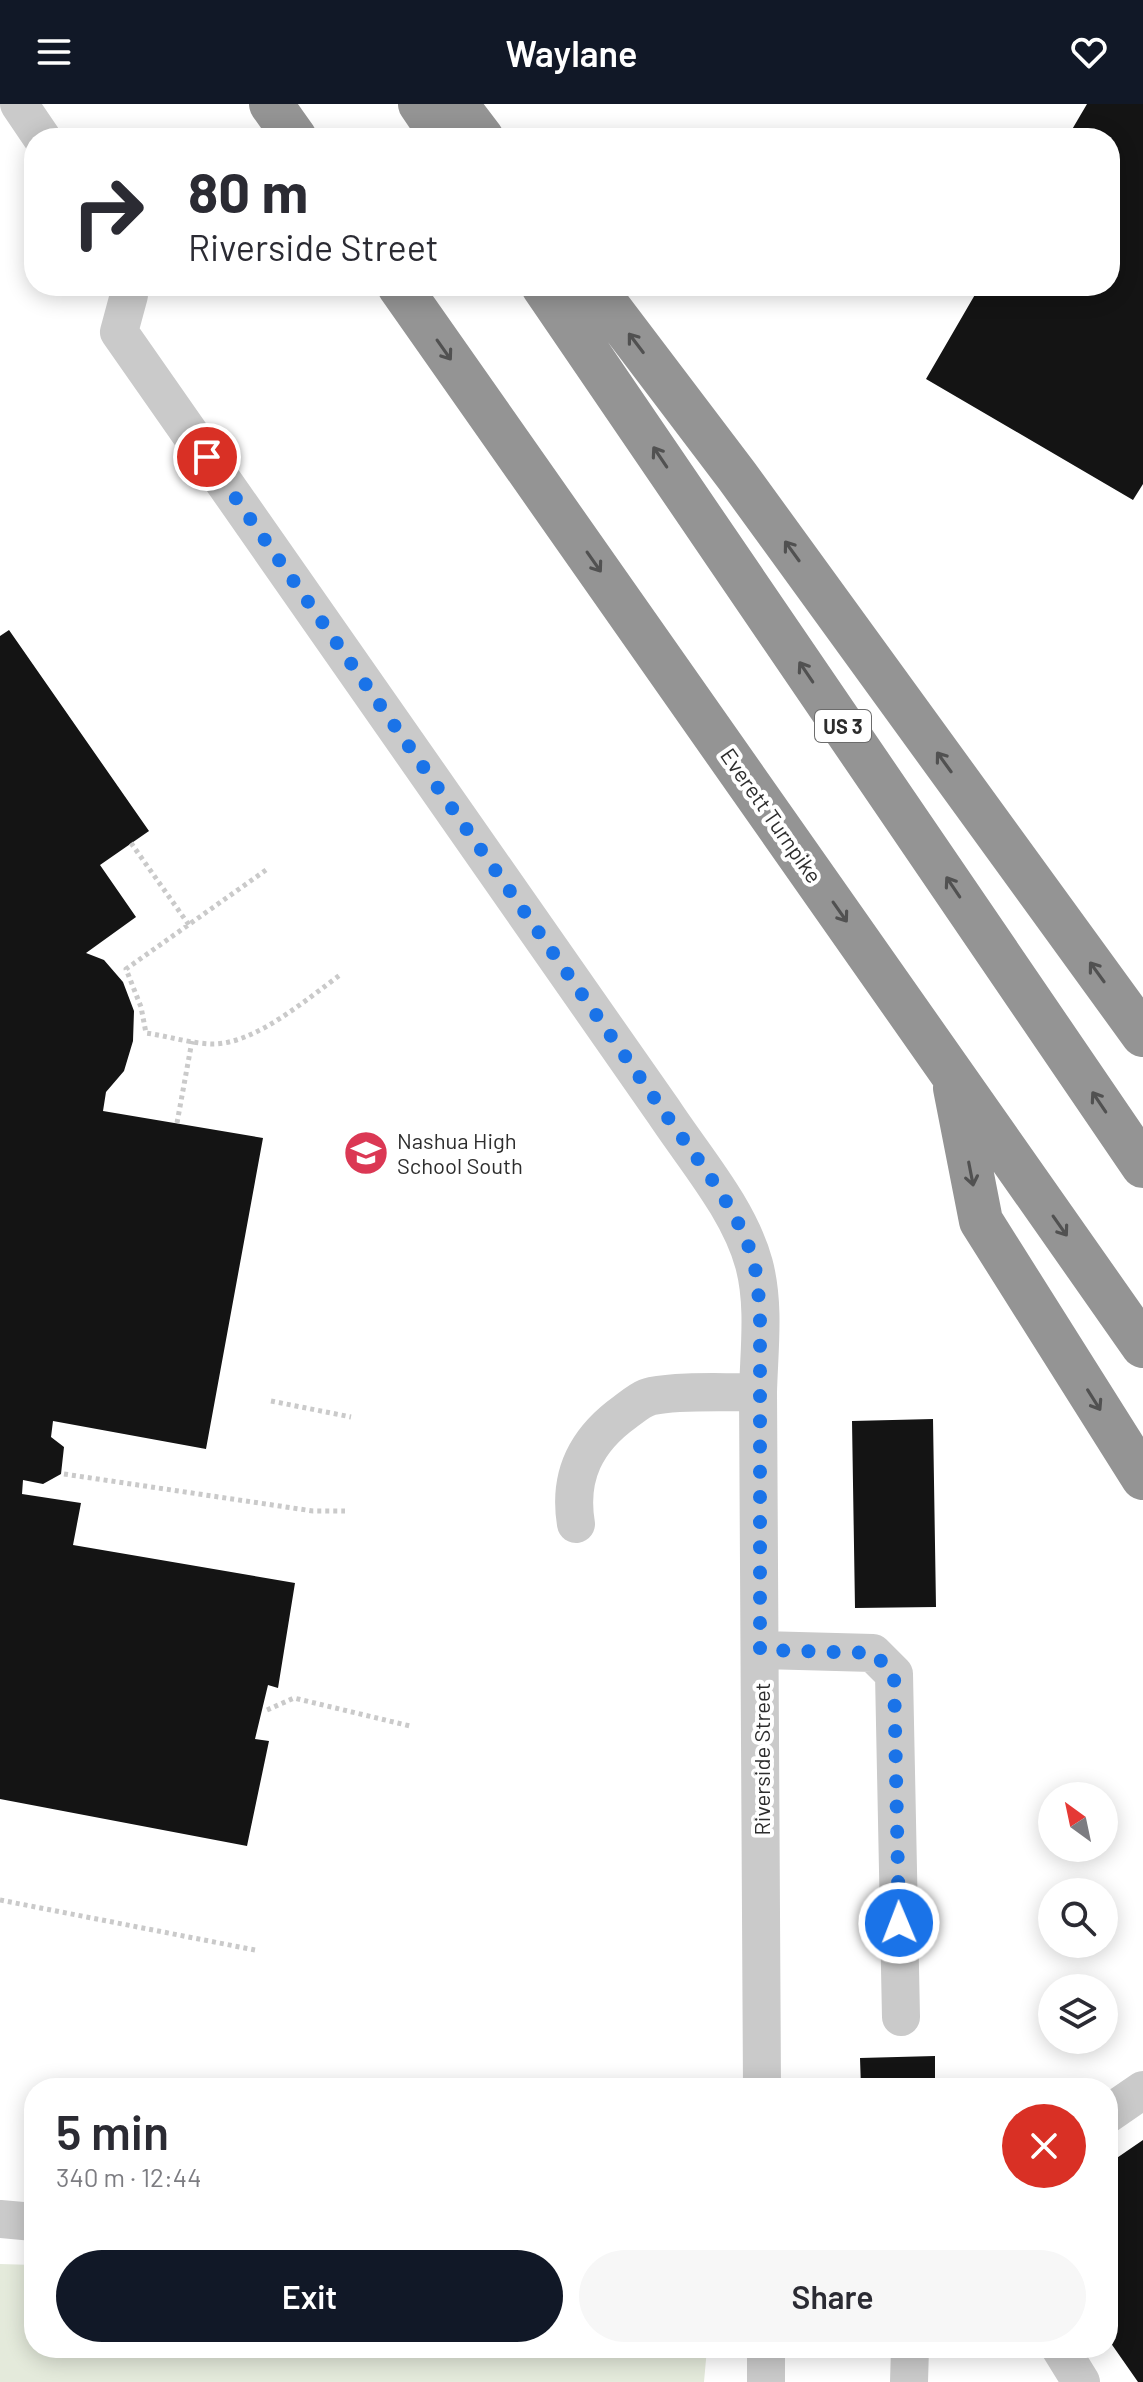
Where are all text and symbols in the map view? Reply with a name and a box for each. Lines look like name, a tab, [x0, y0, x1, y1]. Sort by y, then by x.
icon: menu	[32, 30, 76, 74]
icon: heart	[1067, 30, 1111, 74]
text: Waylane	[506, 31, 637, 74]
text: 80 m	[188, 157, 308, 224]
icon: right	[56, 160, 160, 264]
text: Riverside Street	[188, 225, 439, 268]
one-way arrow	[628, 333, 645, 354]
one-way arrow	[436, 338, 452, 360]
pin	[173, 423, 241, 491]
icon: arrive	[185, 435, 229, 479]
one-way arrow	[652, 446, 668, 469]
one-way arrow	[783, 541, 800, 563]
one-way arrow	[586, 551, 602, 573]
one-way arrow	[798, 661, 814, 684]
road number: US 3	[815, 710, 871, 742]
street label: Everett Turnpike	[716, 743, 828, 887]
one-way arrow	[936, 751, 953, 773]
one-way arrow	[945, 876, 961, 898]
one-way arrow	[832, 901, 848, 923]
one-way arrow	[1089, 962, 1106, 983]
one-way arrow	[1091, 1091, 1107, 1113]
place label: Nashua High School South	[397, 1127, 523, 1178]
school or university icon: Nashua High School South	[342, 1129, 390, 1177]
one-way arrow	[965, 1161, 980, 1186]
one-way arrow	[1051, 1214, 1068, 1236]
one-way arrow	[1086, 1388, 1102, 1411]
street label: Riverside Street	[748, 1682, 774, 1836]
north arrow	[1038, 1782, 1118, 1862]
map controls	[1038, 1782, 1118, 2054]
button: search	[1038, 1878, 1118, 1958]
position arrow	[857, 1881, 941, 1965]
button: layers	[1038, 1974, 1118, 2054]
text: 5 min	[56, 2102, 169, 2160]
button: close	[1002, 2104, 1086, 2188]
text: 340 m · 12:44	[56, 2161, 201, 2192]
button: Exit	[56, 2250, 563, 2342]
button: Share	[579, 2250, 1086, 2342]

